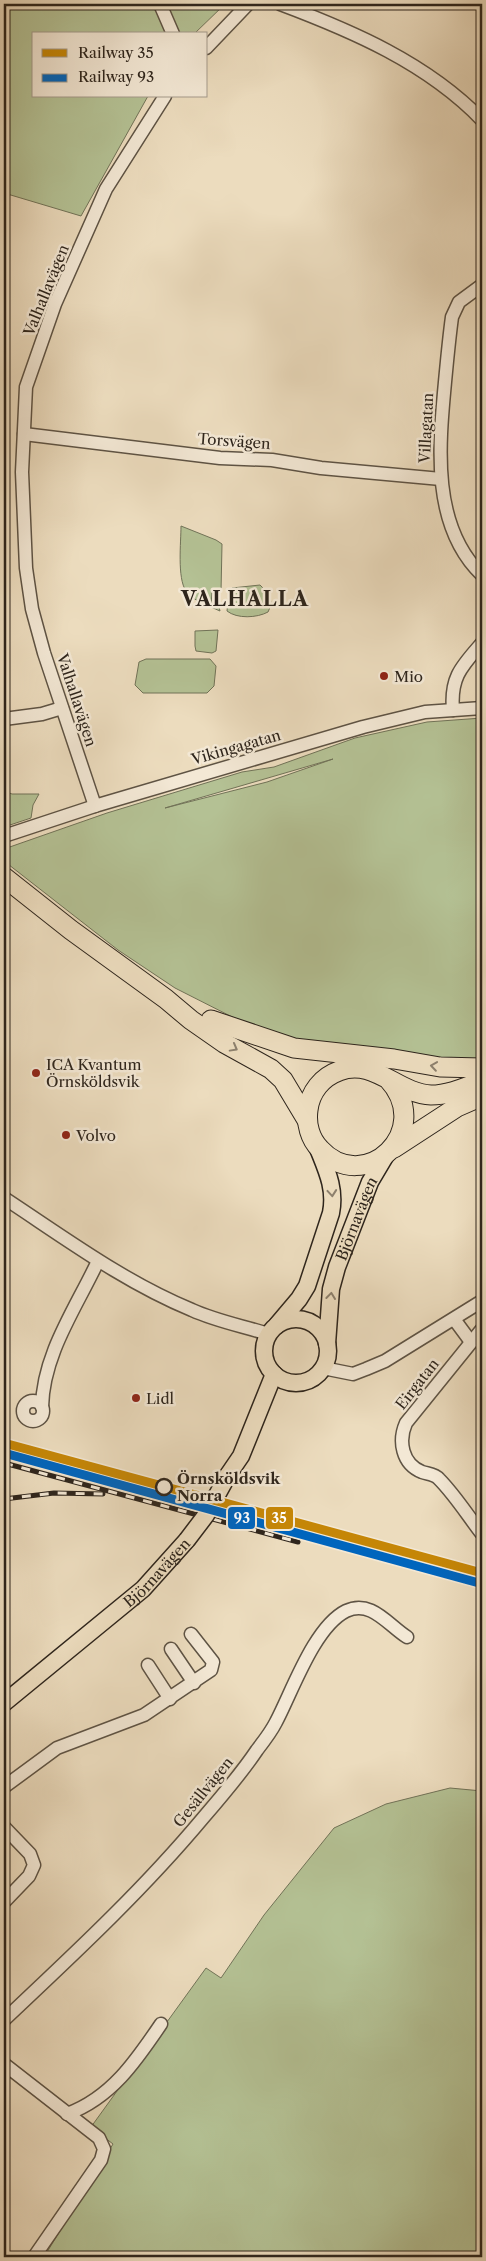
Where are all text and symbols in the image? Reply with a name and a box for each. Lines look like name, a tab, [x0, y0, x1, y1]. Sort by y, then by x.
legend	[32, 32, 208, 98]
text: Railway 35	[78, 43, 154, 62]
text: Railway 93	[78, 67, 154, 86]
street label: Valhallavägen	[19, 241, 73, 339]
street label: Villagatan	[415, 392, 437, 465]
street label: Torsvägen	[197, 429, 272, 453]
district label: VALHALLA	[180, 587, 309, 611]
street label: Valhallavägen	[53, 650, 101, 750]
place label: Mio	[394, 667, 423, 686]
marker: Mio	[378, 670, 390, 682]
street label: Vikingagatan	[188, 725, 283, 769]
one-way arrow	[228, 1042, 237, 1052]
place label: ICA Kvantum Örnsköldsvik	[46, 1055, 141, 1091]
one-way arrow	[429, 1061, 437, 1072]
marker: ICA Kvantum Örnsköldsvik	[30, 1067, 42, 1079]
place label: Volvo	[75, 1126, 116, 1145]
marker: Volvo	[60, 1129, 72, 1141]
street label: Björnavägen	[331, 1172, 381, 1263]
one-way arrow	[326, 1189, 337, 1197]
one-way arrow	[325, 1291, 336, 1299]
street label: Eirgatan	[391, 1354, 443, 1413]
place label: Lidl	[146, 1389, 175, 1408]
marker: Lidl	[130, 1392, 142, 1404]
place label: Örnsköldsvik Norra	[177, 1469, 281, 1505]
marker: Örnsköldsvik Norra	[155, 1478, 173, 1496]
line badge: 93	[227, 1506, 256, 1530]
line badge: 35	[265, 1506, 294, 1530]
text: 93	[234, 1509, 250, 1527]
text: 35	[271, 1509, 287, 1527]
street label: Björnavägen	[119, 1534, 194, 1611]
street label: Gesällvägen	[169, 1753, 237, 1831]

